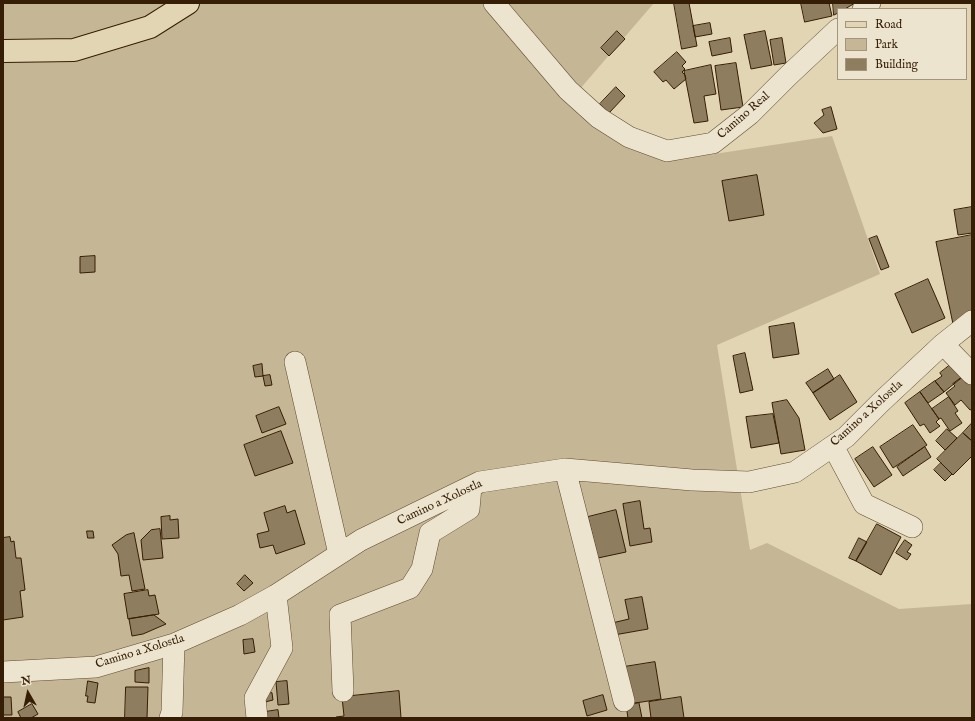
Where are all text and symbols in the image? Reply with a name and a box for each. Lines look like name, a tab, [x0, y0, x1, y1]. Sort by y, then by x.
legend	[837, 8, 967, 80]
text: Road	[875, 17, 902, 32]
text: Park	[875, 37, 898, 52]
text: Building	[875, 57, 918, 72]
street label: Camino Real	[715, 89, 773, 143]
street label: Camino a Xolostla	[828, 378, 906, 450]
street label: Camino a Xolostla	[395, 477, 485, 529]
street label: Camino a Xolostla	[94, 632, 186, 672]
north arrow	[8, 673, 48, 713]
text: N	[20, 673, 32, 689]

